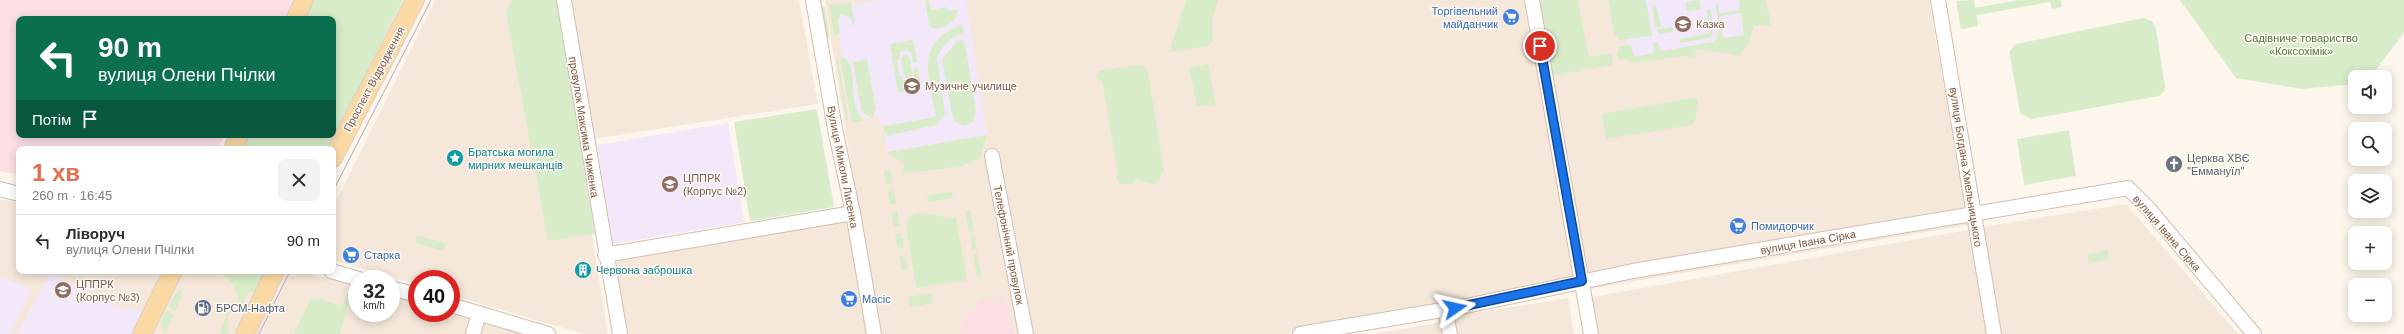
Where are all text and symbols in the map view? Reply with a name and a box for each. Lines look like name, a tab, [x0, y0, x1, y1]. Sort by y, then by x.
place label: Торгівельний майданчик	[1431, 5, 1498, 30]
supermarket icon: Торгівельний майданчик	[1501, 7, 1521, 27]
school or university icon: Казка	[1673, 14, 1693, 34]
place label: Казка	[1696, 18, 1725, 30]
street label: Проспект Відродження	[341, 25, 407, 133]
pin	[1523, 29, 1557, 63]
icon: left	[32, 32, 84, 84]
text: 90 m	[98, 32, 162, 63]
park label: Садівниче товариство «Коксохімік»	[2244, 32, 2358, 57]
icon: arrive	[1529, 35, 1551, 57]
street label: провулок Максима Чиженка	[567, 56, 601, 199]
text: вулиця Олени Пчілки	[98, 65, 275, 85]
map controls	[2348, 70, 2392, 322]
button: sound	[2348, 70, 2392, 114]
school or university icon: Музичне училище	[902, 76, 922, 96]
place label: Музичне училище	[925, 80, 1017, 92]
street label: вулиця Богдана Хмельницького	[1947, 86, 1985, 248]
street label: Вулиця Миколи Лисенка	[825, 105, 861, 230]
icon: arrive	[79, 108, 101, 130]
text: Потім	[32, 111, 71, 128]
button: search	[2348, 122, 2392, 166]
place label: Братська могила мирних мешканців	[468, 146, 563, 171]
place icon: Братська могила мирних мешканців	[445, 148, 465, 168]
place label: Церква ХВЄ "Еммануїл"	[2187, 152, 2250, 177]
church icon: Церква ХВЄ "Еммануїл"	[2164, 154, 2184, 174]
text: 1 хв	[32, 159, 80, 186]
button: close	[278, 159, 320, 201]
place label: ЦППРК (Корпус №2)	[683, 172, 747, 197]
school or university icon: ЦППРК (Корпус №2)	[660, 174, 680, 194]
button: layers	[2348, 174, 2392, 218]
street label: Телефонічний провулок	[991, 184, 1027, 306]
text: 260 m · 16:45	[32, 188, 112, 203]
street label: вулиця Івана Сірка	[2131, 193, 2204, 274]
supermarket icon: Помидорчик	[1728, 216, 1748, 236]
place label: Помидорчик	[1751, 220, 1814, 232]
text: Ліворуч	[66, 225, 125, 242]
button: +	[2348, 226, 2392, 270]
street label: вулиця Івана Сірка	[1759, 228, 1857, 256]
icon: left	[32, 230, 54, 252]
text: 90 m	[287, 232, 320, 249]
text: вулиця Олени Пчілки	[66, 242, 194, 257]
supermarket icon: Старка	[341, 245, 361, 265]
place label: Старка	[364, 249, 401, 261]
building icon: Червона заброшка	[573, 260, 593, 280]
place label: Червона заброшка	[596, 264, 693, 276]
speed limit sign: 40	[408, 270, 460, 322]
place label: ЦППРК (Корпус №3)	[76, 278, 140, 303]
button: −	[2348, 278, 2392, 322]
school or university icon: ЦППРК (Корпус №3)	[53, 280, 73, 300]
text: 32	[363, 280, 385, 302]
position arrow	[1434, 287, 1476, 329]
supermarket icon: Macic	[839, 289, 859, 309]
place label: Macic	[862, 293, 891, 305]
fuel station icon: БРСМ-Нафта	[193, 298, 213, 318]
text: km/h	[363, 300, 385, 311]
place label: БРСМ-Нафта	[216, 302, 286, 314]

